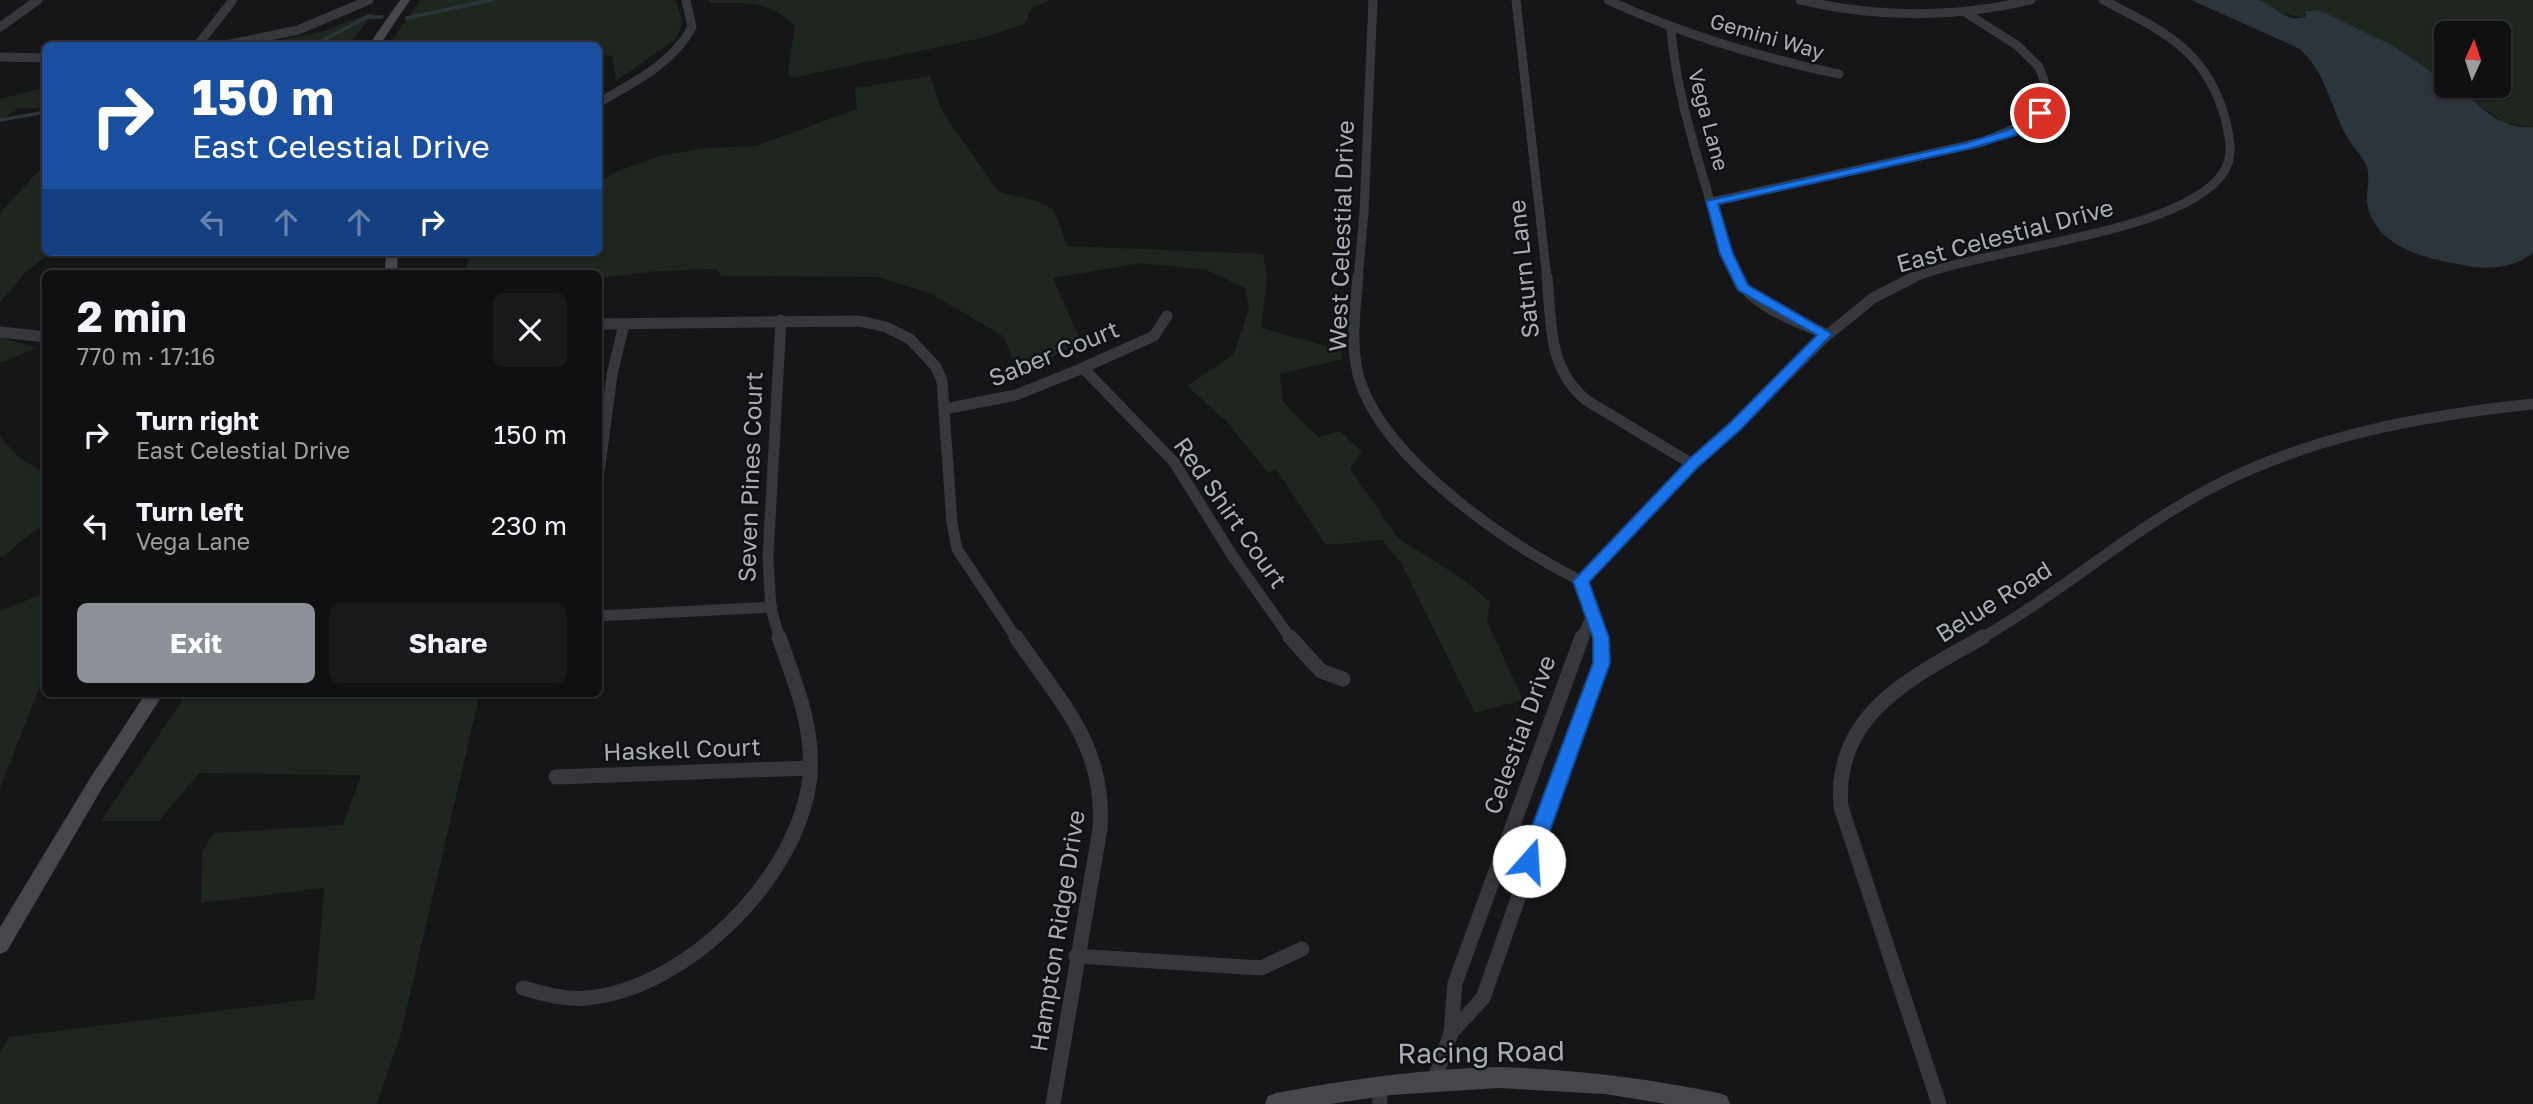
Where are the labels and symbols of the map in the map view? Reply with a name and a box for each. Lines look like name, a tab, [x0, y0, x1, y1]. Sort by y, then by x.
street label: Gemini Way	[1707, 7, 1828, 65]
north arrow	[2434, 21, 2511, 98]
street label: Vega Lane	[1683, 66, 1735, 173]
pin	[2010, 83, 2070, 143]
street label: West Celestial Drive	[1322, 120, 1359, 352]
street label: East Celestial Drive	[1893, 192, 2116, 277]
street label: Saturn Lane	[1501, 198, 1544, 340]
street label: Saber Court	[984, 313, 1123, 392]
street label: Seven Pines Court	[731, 371, 768, 583]
street label: Red Shirt Court	[1168, 431, 1294, 593]
street label: Belue Road	[1930, 554, 2056, 648]
street label: Celestial Drive	[1476, 651, 1561, 818]
street label: Haskell Court	[603, 731, 761, 766]
street label: Hampton Ridge Drive	[1023, 808, 1090, 1054]
position arrow	[1492, 824, 1566, 898]
street label: Racing Road	[1397, 1034, 1565, 1069]

